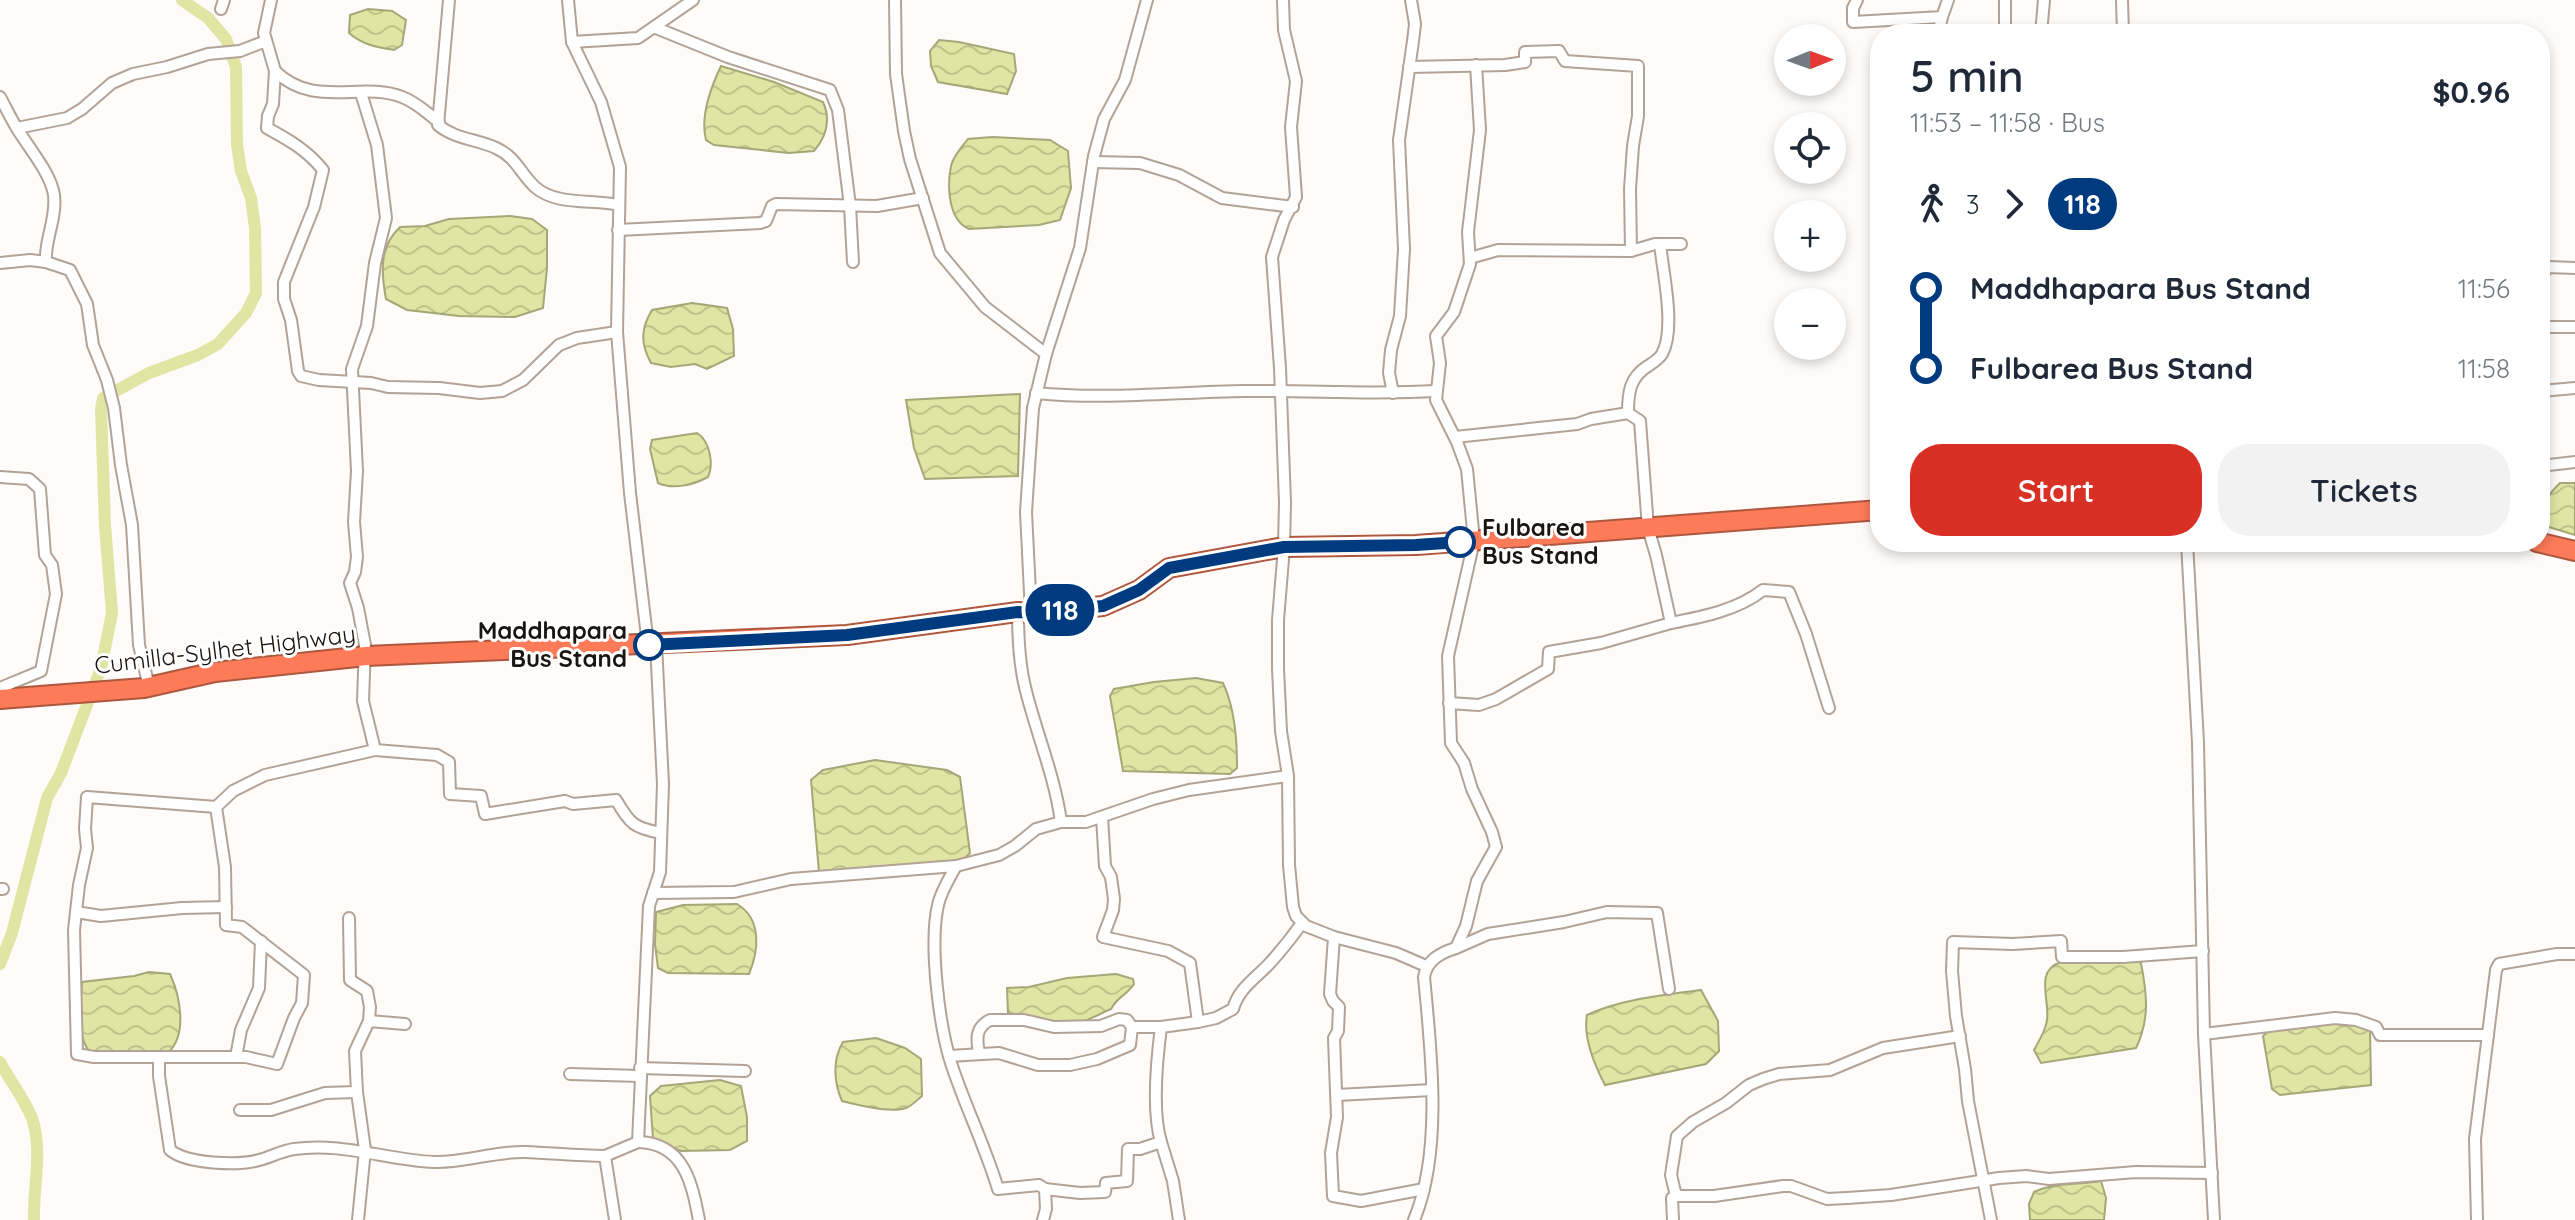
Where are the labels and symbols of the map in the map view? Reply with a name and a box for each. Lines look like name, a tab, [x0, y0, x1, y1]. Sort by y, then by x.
north arrow	[1774, 24, 1846, 96]
place label: Fulbarea Bus Stand	[1482, 512, 1599, 570]
marker: Fulbarea Bus Stand	[1445, 527, 1475, 557]
line badge: 118	[1014, 584, 1106, 636]
place label: Maddhapara Bus Stand	[478, 615, 627, 673]
street label: Cumilla-Sylhet Highway	[92, 618, 357, 680]
marker: Maddhapara Bus Stand	[634, 630, 664, 660]

